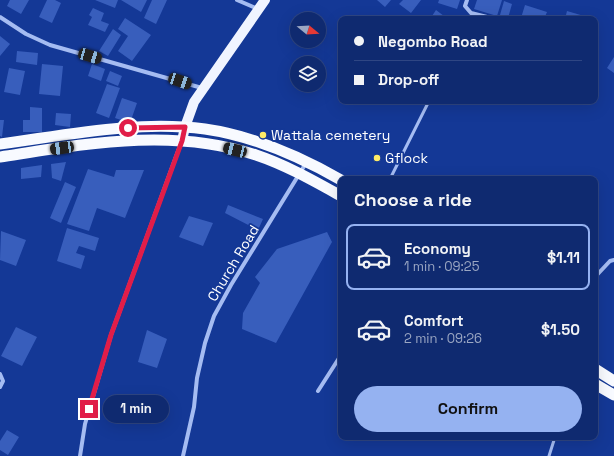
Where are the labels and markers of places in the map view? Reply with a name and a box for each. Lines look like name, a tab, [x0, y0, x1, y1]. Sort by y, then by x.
place label: Wattala cemetery	[271, 126, 390, 144]
marker: Wattala cemetery	[258, 130, 268, 140]
place label: Gflock	[385, 149, 429, 167]
marker: Gflock	[372, 153, 382, 163]

